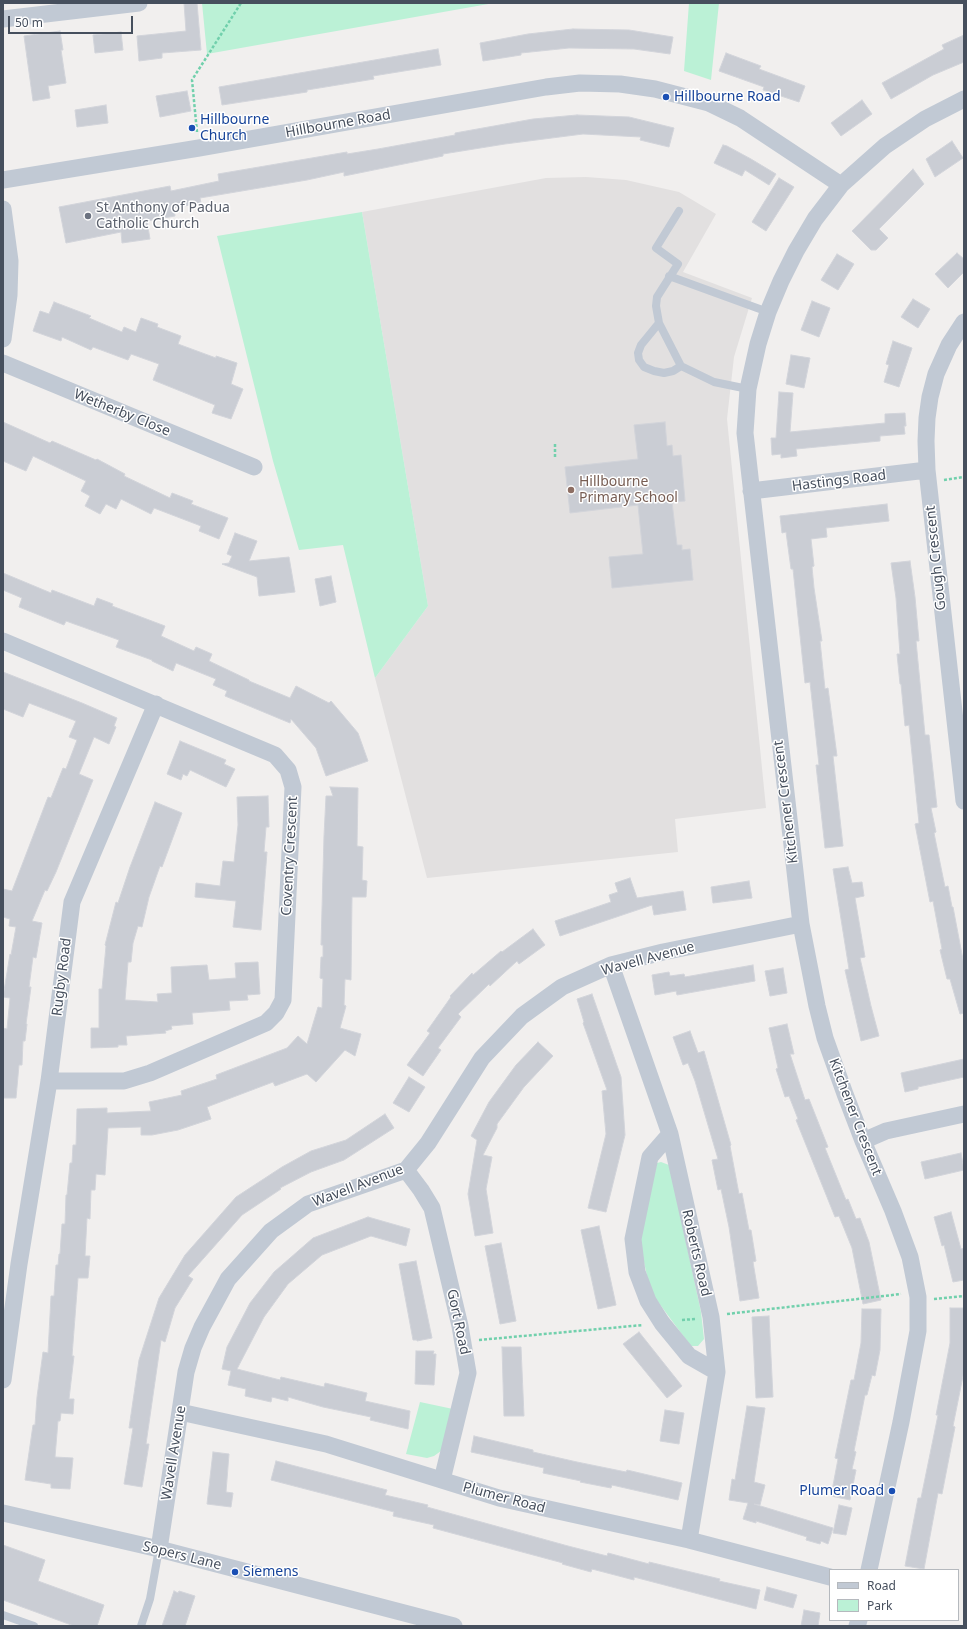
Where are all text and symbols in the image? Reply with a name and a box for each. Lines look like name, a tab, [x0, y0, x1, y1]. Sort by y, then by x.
scale bar	[10, 8, 135, 34]
text: 50 m	[15, 14, 43, 31]
place label: Hillbourne Road	[674, 89, 781, 105]
marker: Hillbourne Road	[661, 92, 671, 102]
street label: Hillbourne Road	[284, 106, 392, 142]
place label: Hillbourne Church	[200, 112, 269, 144]
marker: Hillbourne Church	[187, 123, 197, 133]
place label: St Anthony of Padua Catholic Church	[96, 200, 230, 232]
marker: St Anthony of Padua Catholic Church	[83, 211, 93, 221]
street label: Wetherby Close	[71, 386, 173, 440]
street label: Hastings Road	[791, 467, 887, 495]
place label: Hillbourne Primary School	[579, 474, 678, 506]
marker: Hillbourne Primary School	[566, 485, 576, 495]
street label: Gough Crescent	[922, 505, 950, 611]
street label: Kitchener Crescent	[770, 740, 802, 864]
street label: Coventry Crescent	[278, 796, 302, 916]
street label: Rugby Road	[49, 937, 75, 1017]
street label: Wavell Avenue	[600, 939, 696, 979]
street label: Kitchener Crescent	[825, 1056, 885, 1178]
street label: Wavell Avenue	[310, 1161, 406, 1211]
street label: Roberts Road	[678, 1208, 714, 1298]
street label: Gort Road	[443, 1288, 473, 1356]
street label: Wavell Avenue	[158, 1404, 190, 1502]
street label: Plumer Road	[461, 1479, 547, 1517]
place label: Plumer Road	[799, 1483, 884, 1499]
marker: Plumer Road	[887, 1486, 897, 1496]
street label: Sopers Lane	[141, 1538, 223, 1574]
place label: Siemens	[243, 1564, 299, 1580]
marker: Siemens	[230, 1567, 240, 1577]
legend	[829, 1569, 959, 1621]
text: Road	[867, 1577, 896, 1594]
text: Park	[867, 1597, 892, 1614]

